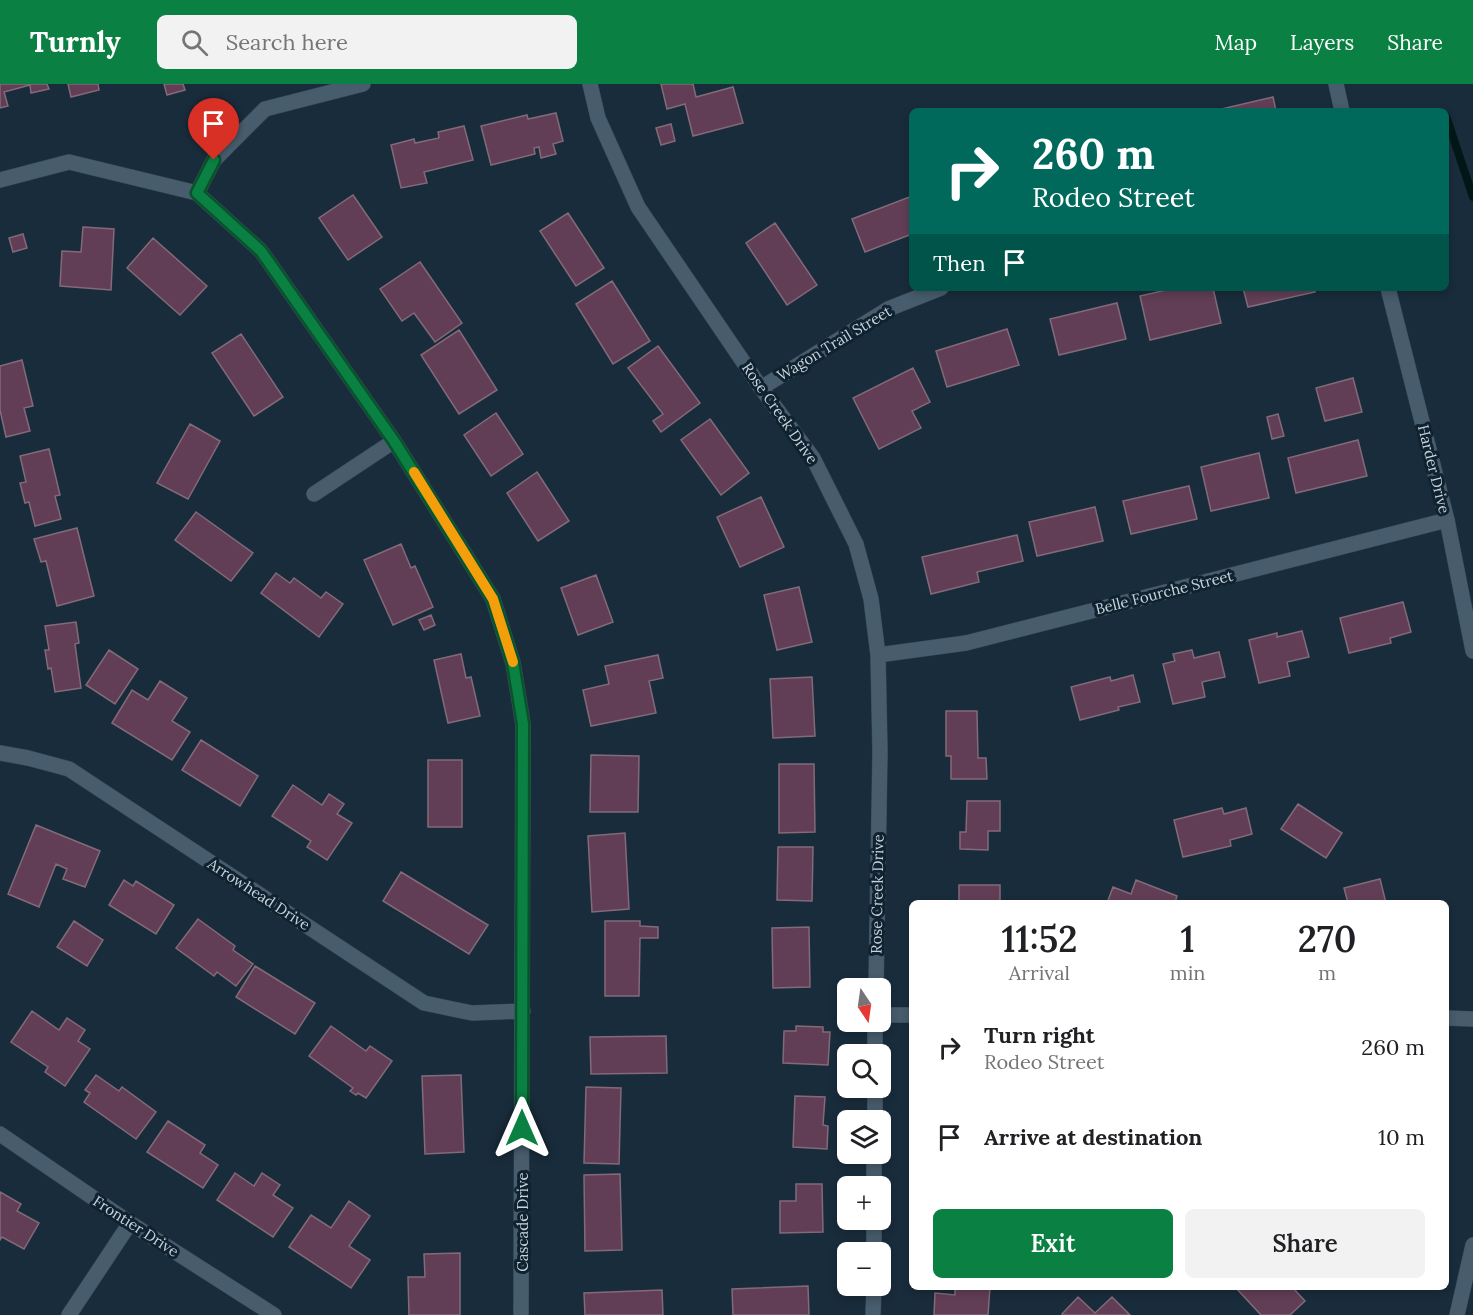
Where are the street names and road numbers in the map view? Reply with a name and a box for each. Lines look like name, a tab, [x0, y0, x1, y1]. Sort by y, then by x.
street label: Wagon Trail Street	[773, 301, 895, 385]
street label: Rose Creek Drive	[738, 359, 822, 467]
street label: Harder Drive	[1414, 423, 1454, 515]
street label: Belle Fourche Street	[1093, 566, 1235, 618]
street label: Rose Creek Drive	[866, 834, 888, 954]
street label: Arrowhead Drive	[203, 853, 314, 934]
street label: Cascade Drive	[513, 1172, 532, 1272]
street label: Frontier Drive	[90, 1191, 182, 1261]

